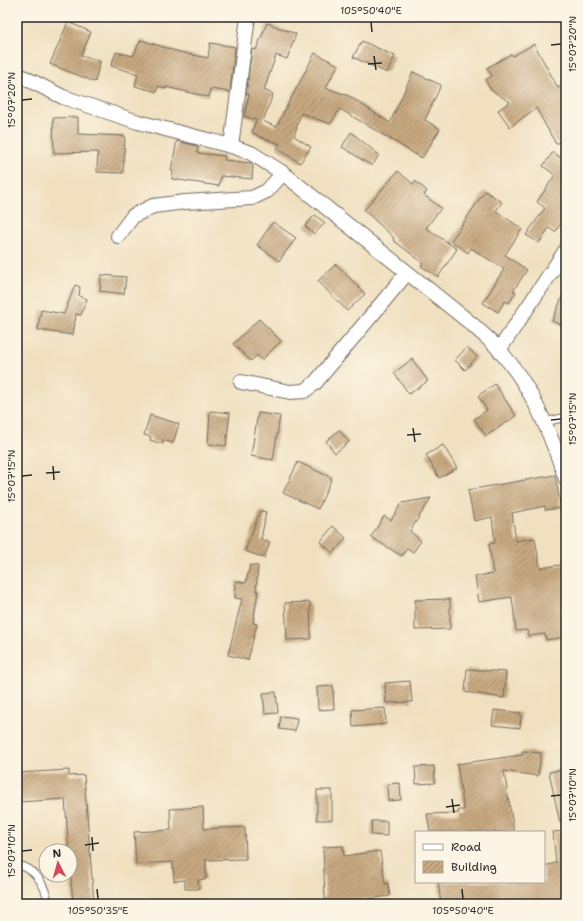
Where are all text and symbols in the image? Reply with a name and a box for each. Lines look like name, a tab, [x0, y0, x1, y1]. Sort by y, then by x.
text: 105°50'40"E	[340, 4, 402, 17]
text: 15°07'20"N	[566, 16, 579, 72]
text: 15°07'20"N	[5, 72, 18, 128]
text: 15°07'15"N	[566, 393, 579, 445]
text: 15°07'15"N	[5, 450, 18, 502]
text: 15°07'10"N	[566, 768, 579, 822]
text: 15°07'10"N	[5, 824, 18, 878]
legend	[415, 831, 545, 883]
text: Road	[451, 839, 482, 855]
north arrow	[38, 843, 78, 883]
text: N	[52, 846, 62, 861]
text: Building	[451, 859, 497, 875]
text: 105°50'35"E	[68, 904, 128, 917]
text: 105°50'40"E	[432, 904, 494, 917]

